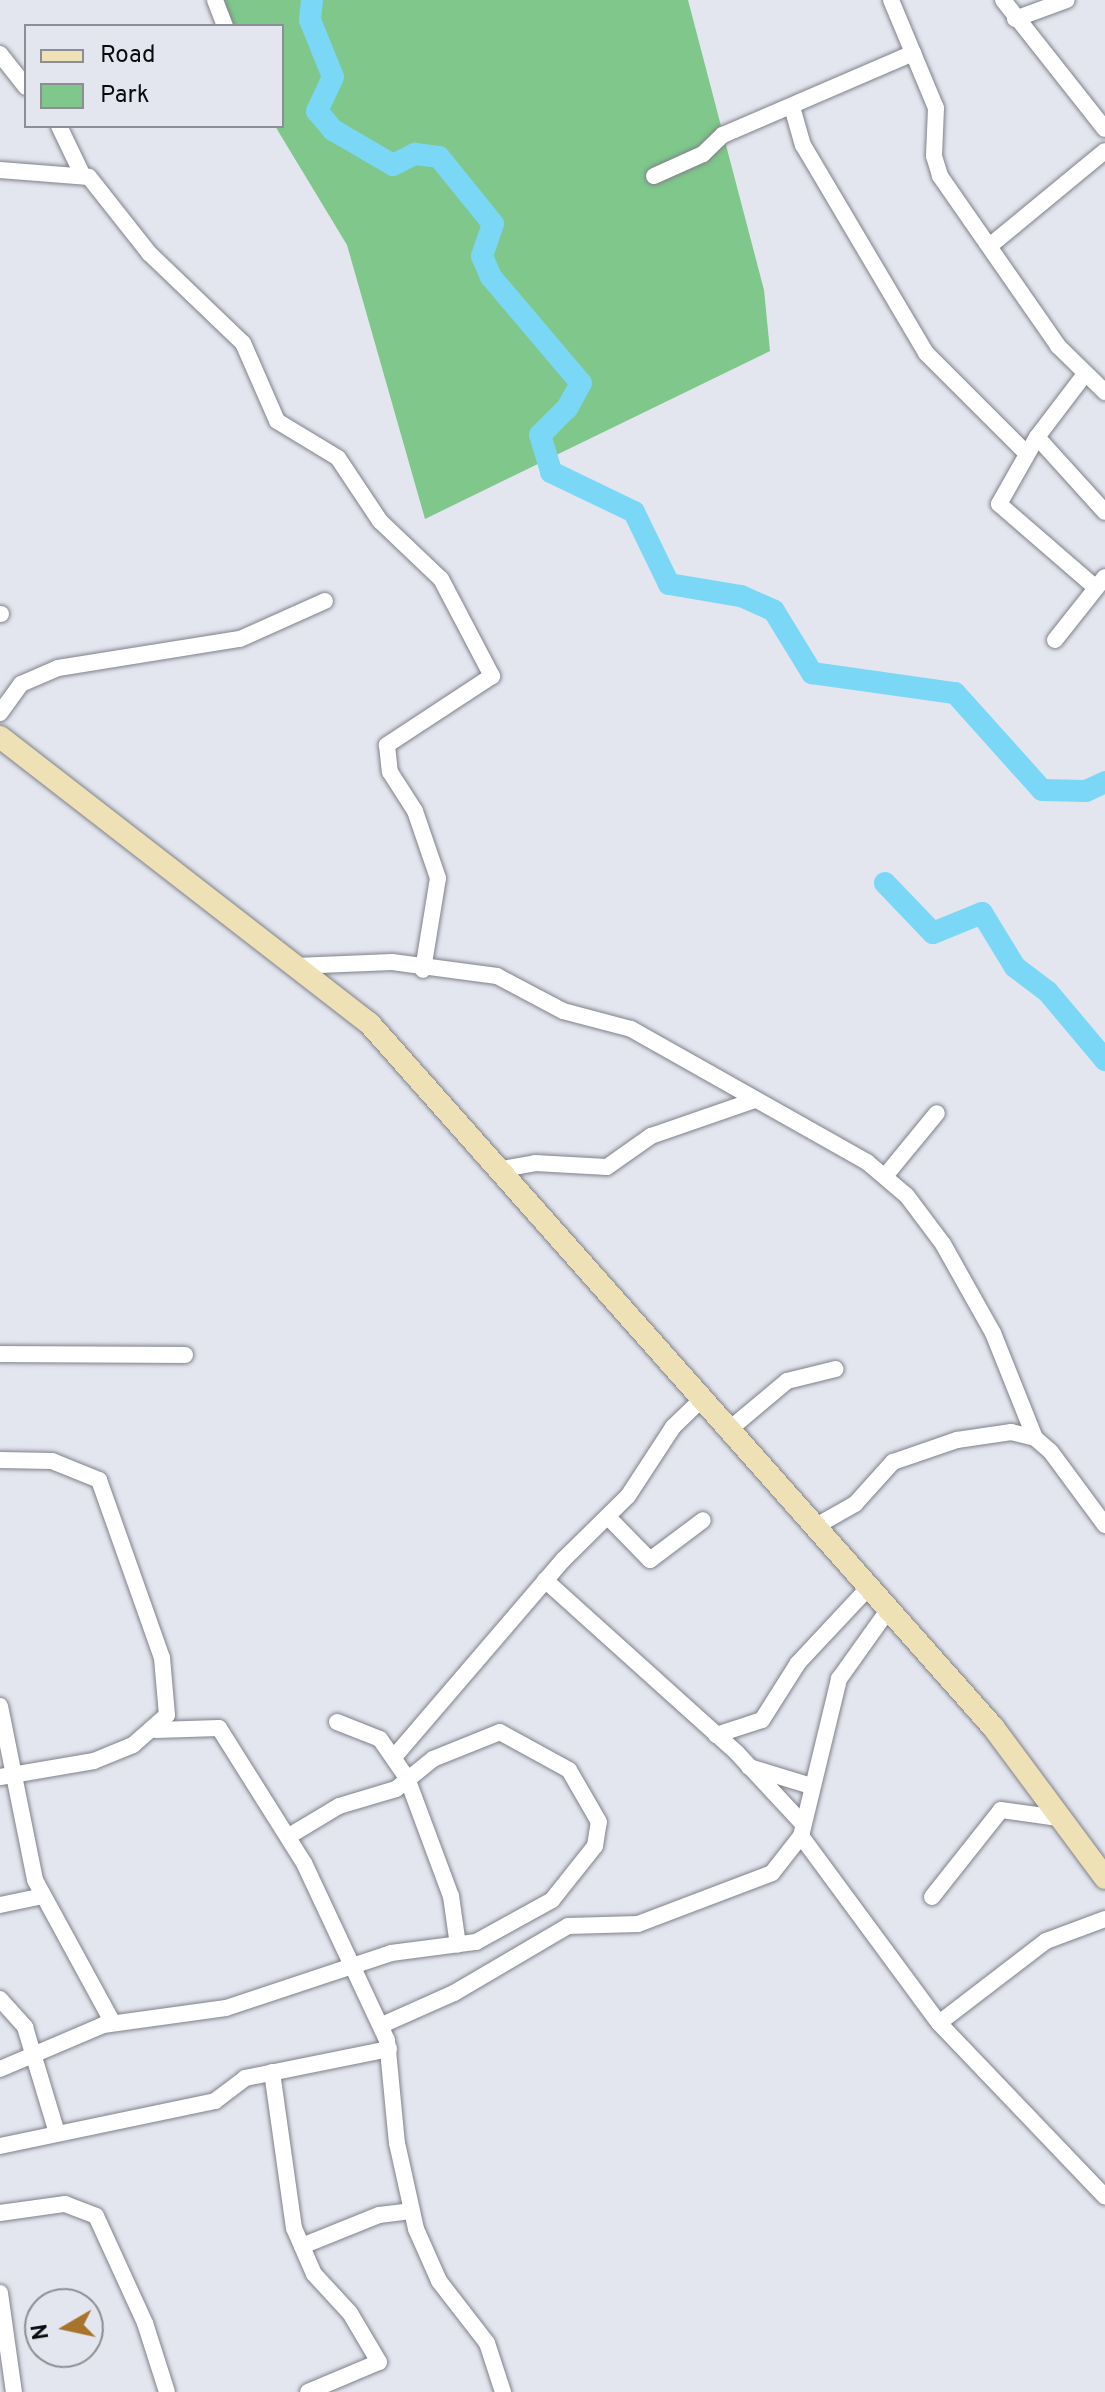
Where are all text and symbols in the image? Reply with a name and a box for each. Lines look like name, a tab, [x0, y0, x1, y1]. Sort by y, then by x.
legend	[24, 24, 284, 128]
text: Road	[100, 41, 156, 71]
text: Park	[100, 81, 150, 111]
north arrow	[24, 2288, 104, 2368]
text: N	[27, 2322, 56, 2341]

